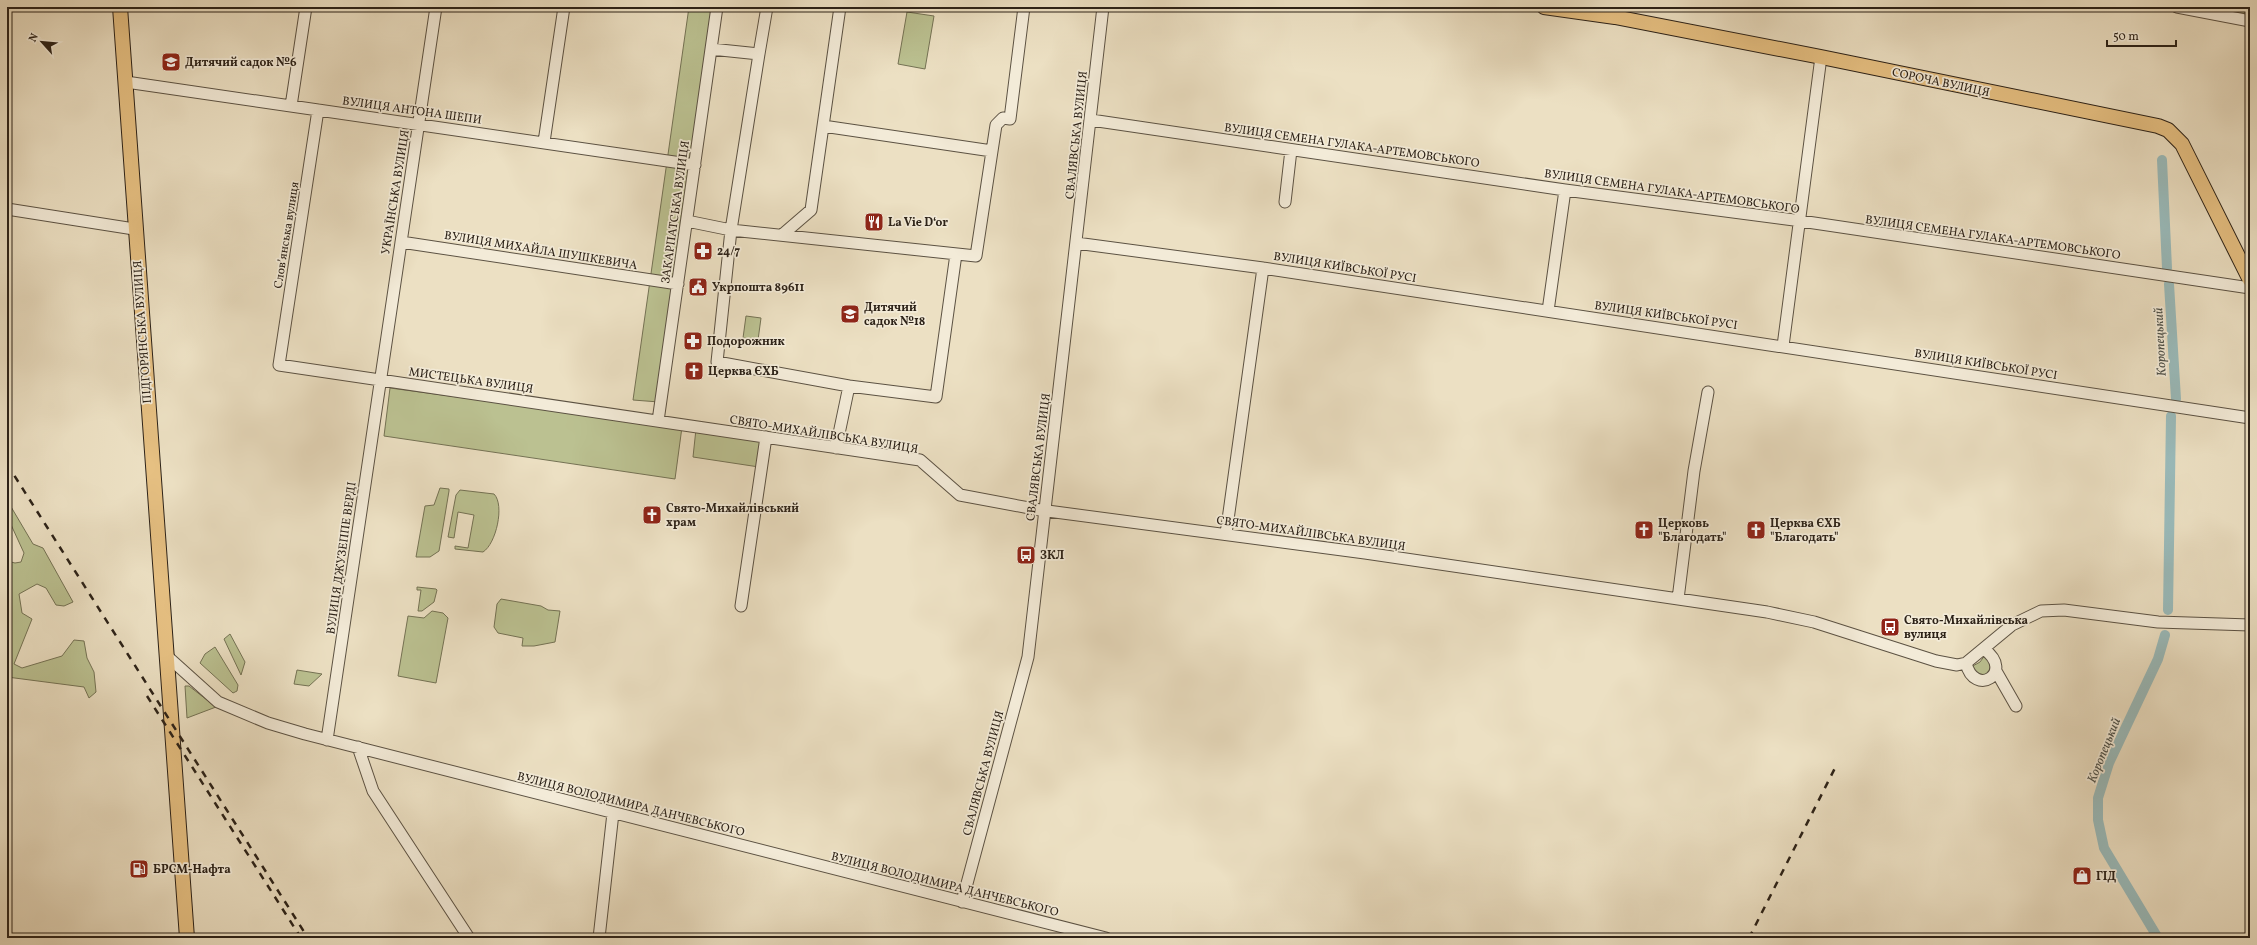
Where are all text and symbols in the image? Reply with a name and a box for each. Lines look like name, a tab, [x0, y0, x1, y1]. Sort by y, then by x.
north arrow	[22, 22, 62, 62]
scale bar	[2107, 22, 2176, 48]
text: 50 m	[2113, 29, 2139, 45]
text: N	[26, 31, 43, 45]
school or university icon: Дитячий садок №6	[160, 51, 182, 73]
place label: Дитячий садок №6	[185, 55, 297, 71]
street label: СОРОЧА ВУЛИЦЯ	[1891, 65, 1991, 101]
street label: СВАЛЯВСЬКА ВУЛИЦЯ	[1062, 70, 1092, 200]
street label: ВУЛИЦЯ АНТОНА ШЕПИ	[341, 93, 483, 129]
street label: ВУЛИЦЯ СЕМЕНА ГУЛАКА-АРТЕМОВСЬКОГО	[1223, 120, 1481, 172]
street label: УКРАЇНСЬКА ВУЛИЦЯ	[377, 128, 414, 256]
street label: ЗАКАРПАТСЬКА ВУЛИЦЯ	[658, 139, 694, 285]
street label: ВУЛИЦЯ СЕМЕНА ГУЛАКА-АРТЕМОВСЬКОГО	[1543, 166, 1801, 218]
street label: Словʼянська вулиця	[271, 180, 303, 290]
restaurant icon: La Vie D‘or	[863, 211, 885, 233]
street label: ВУЛИЦЯ СЕМЕНА ГУЛАКА-АРТЕМОВСЬКОГО	[1864, 212, 2122, 264]
place label: La Vie D‘or	[888, 215, 948, 231]
street label: ВУЛИЦЯ МИХАЙЛА ШУШКЕВИЧА	[443, 227, 639, 274]
pharmacy icon: 24/7	[692, 240, 714, 262]
place label: 24/7	[717, 244, 741, 260]
street label: ВУЛИЦЯ КИЇВСЬКОЇ РУСІ	[1272, 248, 1418, 287]
street label: ПІДГОРЯНСЬКА ВУЛИЦЯ	[130, 260, 156, 404]
public building icon: Укрпошта 89611	[687, 276, 709, 298]
place label: Укрпошта 89611	[712, 280, 804, 296]
street label: ВУЛИЦЯ КИЇВСЬКОЇ РУСІ	[1593, 297, 1739, 334]
place label: Дитячий садок №18	[864, 300, 925, 330]
school or university icon: Дитячий садок №18	[839, 303, 861, 325]
water label: Коропецький	[2150, 307, 2172, 377]
pharmacy icon: Подорожник	[682, 330, 704, 352]
place label: Подорожник	[707, 334, 785, 350]
street label: ВУЛИЦЯ КИЇВСЬКОЇ РУСІ	[1913, 345, 2059, 384]
church icon: Церква ЄХБ	[683, 360, 705, 382]
street label: МИСТЕЦЬКА ВУЛИЦЯ	[407, 364, 535, 398]
place label: Церква ЄХБ	[708, 364, 779, 380]
street label: СВАЛЯВСЬКА ВУЛИЦЯ	[1023, 392, 1055, 522]
street label: СВЯТО-МИХАЙЛІВСЬКА ВУЛИЦЯ	[728, 411, 920, 458]
street label: ВУЛИЦЯ ДЖУЗЕППЕ ВЕРДІ	[323, 481, 361, 635]
place label: Свято-Михайлівський храм	[666, 501, 799, 531]
church icon: Свято-Михайлівський храм	[641, 504, 663, 526]
street label: СВЯТО-МИХАЙЛІВСЬКА ВУЛИЦЯ	[1215, 512, 1407, 555]
place label: Церковь "Благодать"	[1658, 516, 1727, 546]
place label: Церква ЄХБ "Благодать"	[1770, 516, 1841, 546]
church icon: Церковь "Благодать"	[1633, 519, 1655, 541]
church icon: Церква ЄХБ "Благодать"	[1745, 519, 1767, 541]
bus stop icon: ЗКЛ	[1015, 544, 1037, 566]
place label: ЗКЛ	[1040, 548, 1064, 564]
place label: Свято-Михайлівська вулиця	[1904, 613, 2029, 643]
bus stop icon: Свято-Михайлівська вулиця	[1879, 616, 1901, 638]
street label: СВАЛЯВСЬКА ВУЛИЦЯ	[960, 709, 1008, 838]
water label: Коропецький	[2084, 715, 2126, 786]
street label: ВУЛИЦЯ ВОЛОДИМИРА ДАНЧЕВСЬКОГО	[515, 769, 746, 841]
street label: ВУЛИЦЯ ВОЛОДИМИРА ДАНЧЕВСЬКОГО	[829, 849, 1060, 921]
fuel station icon: БРСМ-Нафта	[128, 858, 150, 880]
place label: БРСМ-Нафта	[153, 862, 231, 878]
shop icon: ГІД	[2071, 865, 2093, 887]
place label: ГІД	[2096, 869, 2116, 885]

